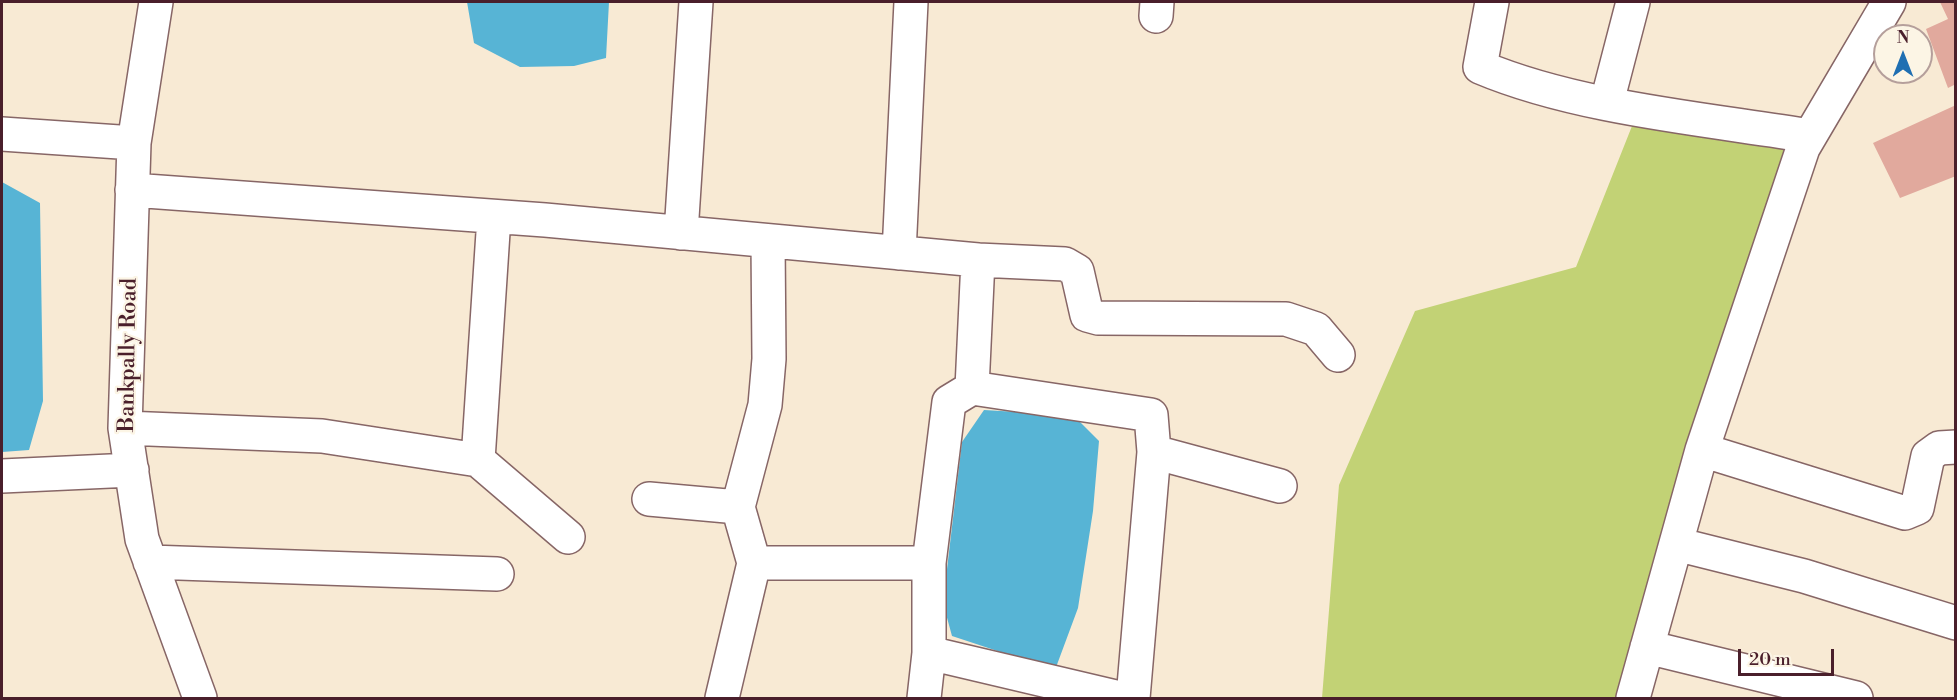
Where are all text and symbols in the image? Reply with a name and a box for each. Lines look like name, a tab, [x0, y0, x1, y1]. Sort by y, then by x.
north arrow	[1873, 24, 1933, 84]
text: N	[1897, 28, 1909, 48]
street label: Bankpally Road	[114, 278, 144, 432]
scale bar	[1741, 637, 1837, 675]
text: 20 m	[1749, 648, 1791, 671]

